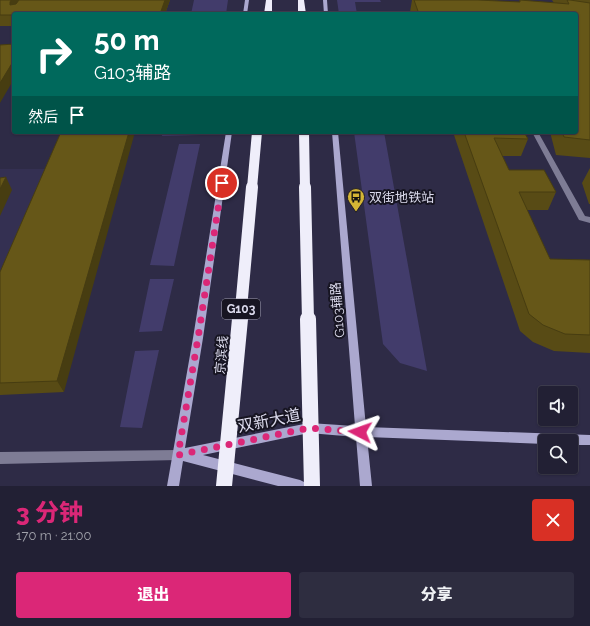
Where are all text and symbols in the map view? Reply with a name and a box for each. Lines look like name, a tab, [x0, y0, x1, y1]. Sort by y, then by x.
text: 50 m	[94, 24, 160, 57]
icon: right	[28, 28, 80, 80]
text: G103辅路	[94, 62, 171, 83]
icon: arrive	[66, 104, 88, 126]
text: 然后	[28, 108, 58, 126]
pin	[205, 166, 239, 200]
icon: arrive	[211, 172, 233, 194]
bus stop icon: 双街地铁站	[346, 187, 366, 212]
place label: 双街地铁站	[369, 190, 434, 205]
street label: G103辅路	[328, 282, 347, 338]
road number: G103	[222, 299, 260, 319]
street label: 京滨线	[212, 335, 231, 375]
map controls	[538, 386, 578, 474]
button: sound	[538, 386, 578, 426]
street label: 双新大道	[236, 405, 302, 436]
position arrow	[339, 411, 381, 453]
button: search	[538, 434, 578, 474]
text: 3 分钟	[16, 498, 83, 527]
button: close	[532, 499, 574, 541]
text: 170 m · 21:00	[16, 528, 91, 543]
button: 退出	[16, 572, 291, 618]
button: 分享	[299, 572, 574, 618]

